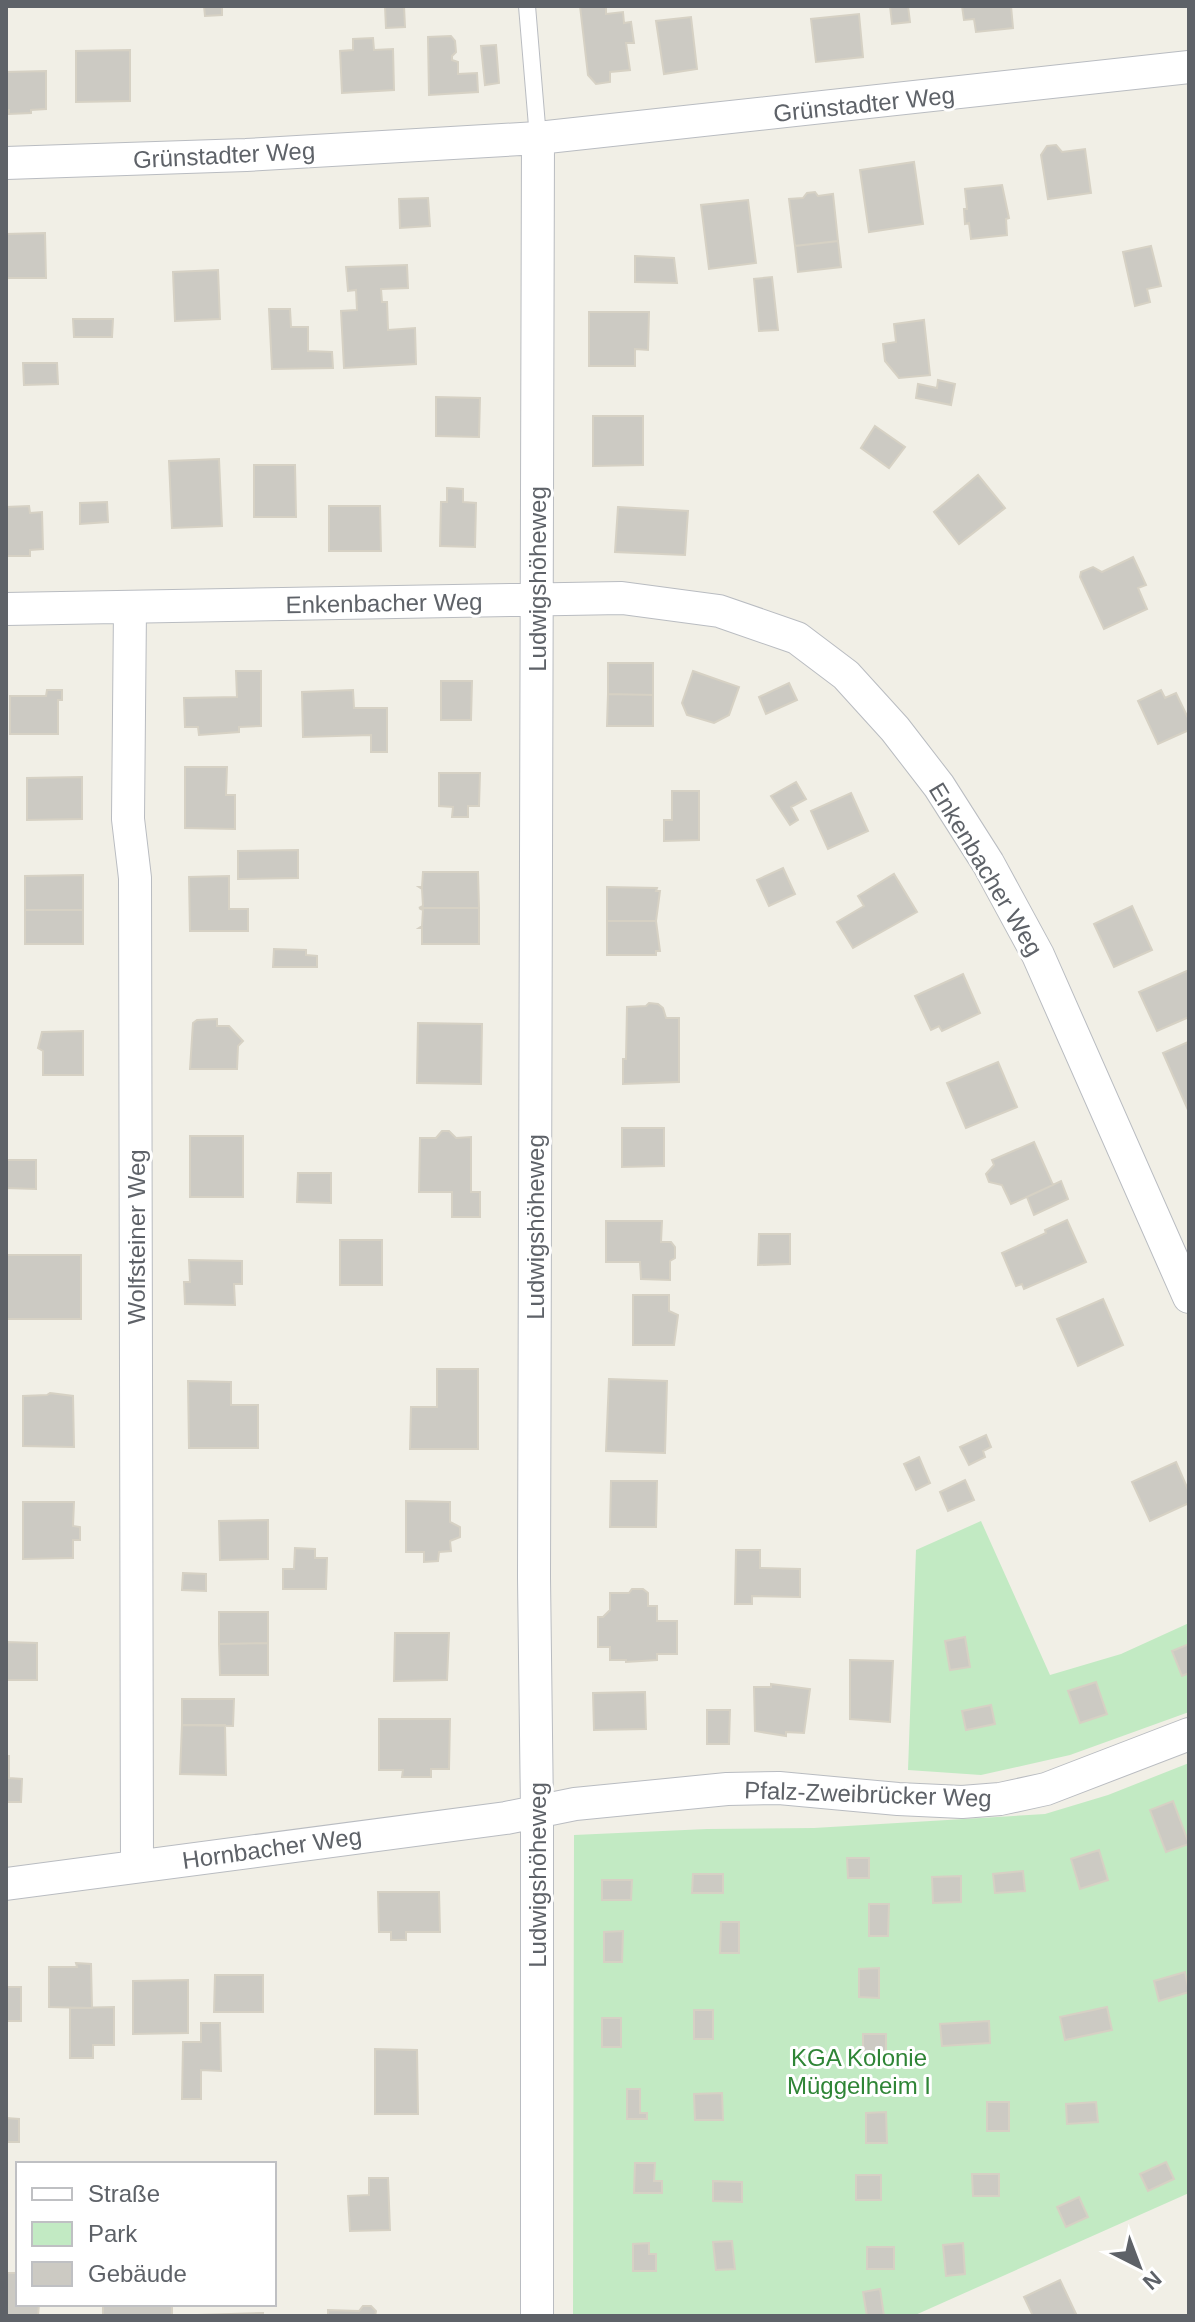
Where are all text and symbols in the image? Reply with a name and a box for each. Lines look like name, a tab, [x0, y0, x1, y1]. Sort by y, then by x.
street label: Grünstadter Weg	[772, 81, 956, 127]
street label: Grünstadter Weg	[132, 137, 316, 173]
street label: Ludwigshöheweg	[524, 486, 551, 672]
street label: Enkenbacher Weg	[285, 588, 483, 618]
street label: Enkenbacher Weg	[924, 778, 1048, 960]
street label: Ludwigshöheweg	[522, 1134, 549, 1320]
street label: Wolfsteiner Weg	[123, 1149, 150, 1325]
street label: Pfalz-Zweibrücker Weg	[744, 1776, 992, 1812]
street label: Ludwigshöheweg	[524, 1782, 551, 1968]
street label: Hornbacher Weg	[181, 1822, 363, 1874]
park label: KGA Kolonie Müggelheim I	[787, 2044, 931, 2099]
legend	[16, 2162, 276, 2306]
text: Straße	[88, 2180, 160, 2207]
text: Park	[88, 2220, 138, 2247]
north arrow	[1099, 2226, 1179, 2306]
text: Gebäude	[88, 2260, 187, 2287]
text: N	[1138, 2266, 1166, 2295]

